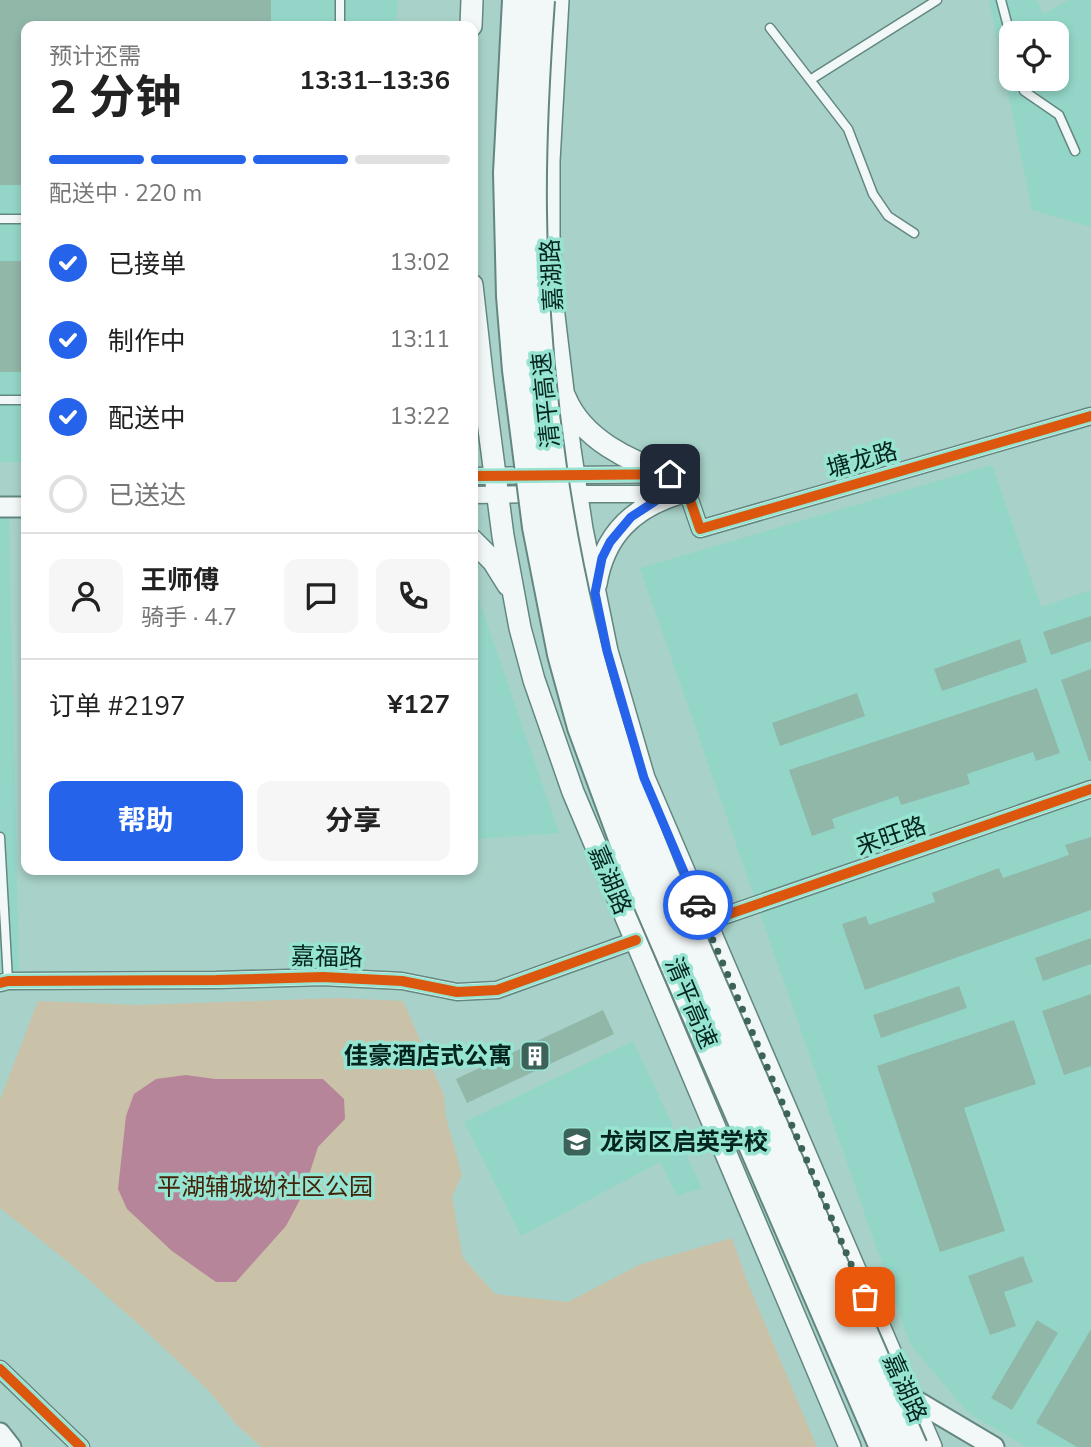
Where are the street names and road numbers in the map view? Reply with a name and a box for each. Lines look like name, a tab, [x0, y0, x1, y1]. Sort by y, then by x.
street label: 嘉湖路	[534, 238, 570, 312]
street label: 清平高速	[525, 351, 567, 449]
street label: 塘龙路	[823, 435, 901, 485]
street label: 来旺路	[852, 809, 930, 863]
street label: 嘉湖路	[581, 841, 639, 919]
street label: 嘉福路	[291, 940, 363, 974]
street label: 清平高速	[658, 953, 724, 1053]
street label: 嘉湖路	[876, 1349, 934, 1427]

